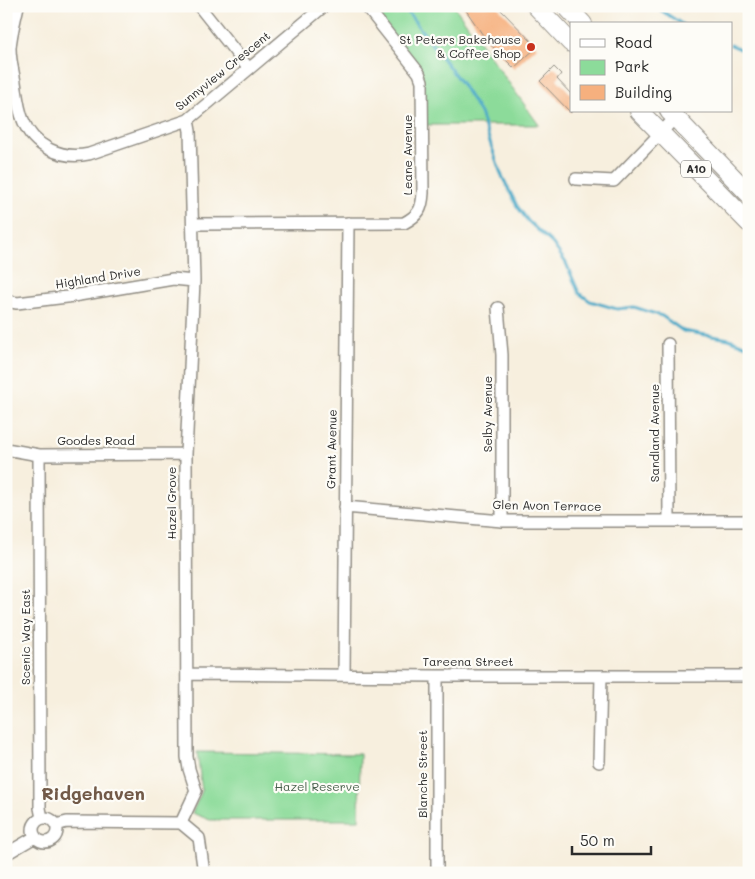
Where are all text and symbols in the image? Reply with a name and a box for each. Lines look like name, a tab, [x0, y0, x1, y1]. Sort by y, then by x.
legend	[570, 22, 732, 112]
street label: Sunnyview Crescent	[172, 27, 273, 113]
place label: St Peters Bakehouse & Coffee Shop	[400, 31, 521, 61]
text: Road	[615, 32, 652, 52]
marker: St Peters Bakehouse & Coffee Shop	[525, 41, 537, 53]
text: Park	[615, 56, 649, 76]
text: Building	[615, 82, 672, 102]
street label: Leane Avenue	[399, 115, 415, 195]
road number: A10	[681, 160, 711, 178]
street label: Highland Drive	[54, 262, 142, 292]
street label: Selby Avenue	[479, 376, 495, 452]
street label: Sandland Avenue	[646, 384, 662, 482]
street label: Grant Avenue	[322, 409, 340, 489]
street label: Goodes Road	[57, 432, 135, 448]
street label: Hazel Grove	[163, 467, 179, 539]
street label: Glen Avon Terrace	[492, 496, 602, 514]
street label: Scenic Way East	[17, 589, 33, 685]
street label: Tareena Street	[422, 653, 514, 669]
street label: Blanche Street	[414, 730, 430, 818]
park label: Hazel Reserve	[274, 778, 360, 794]
district label: Ridgehaven	[41, 781, 145, 805]
scale bar	[572, 824, 651, 856]
text: 50 m	[580, 830, 615, 850]

